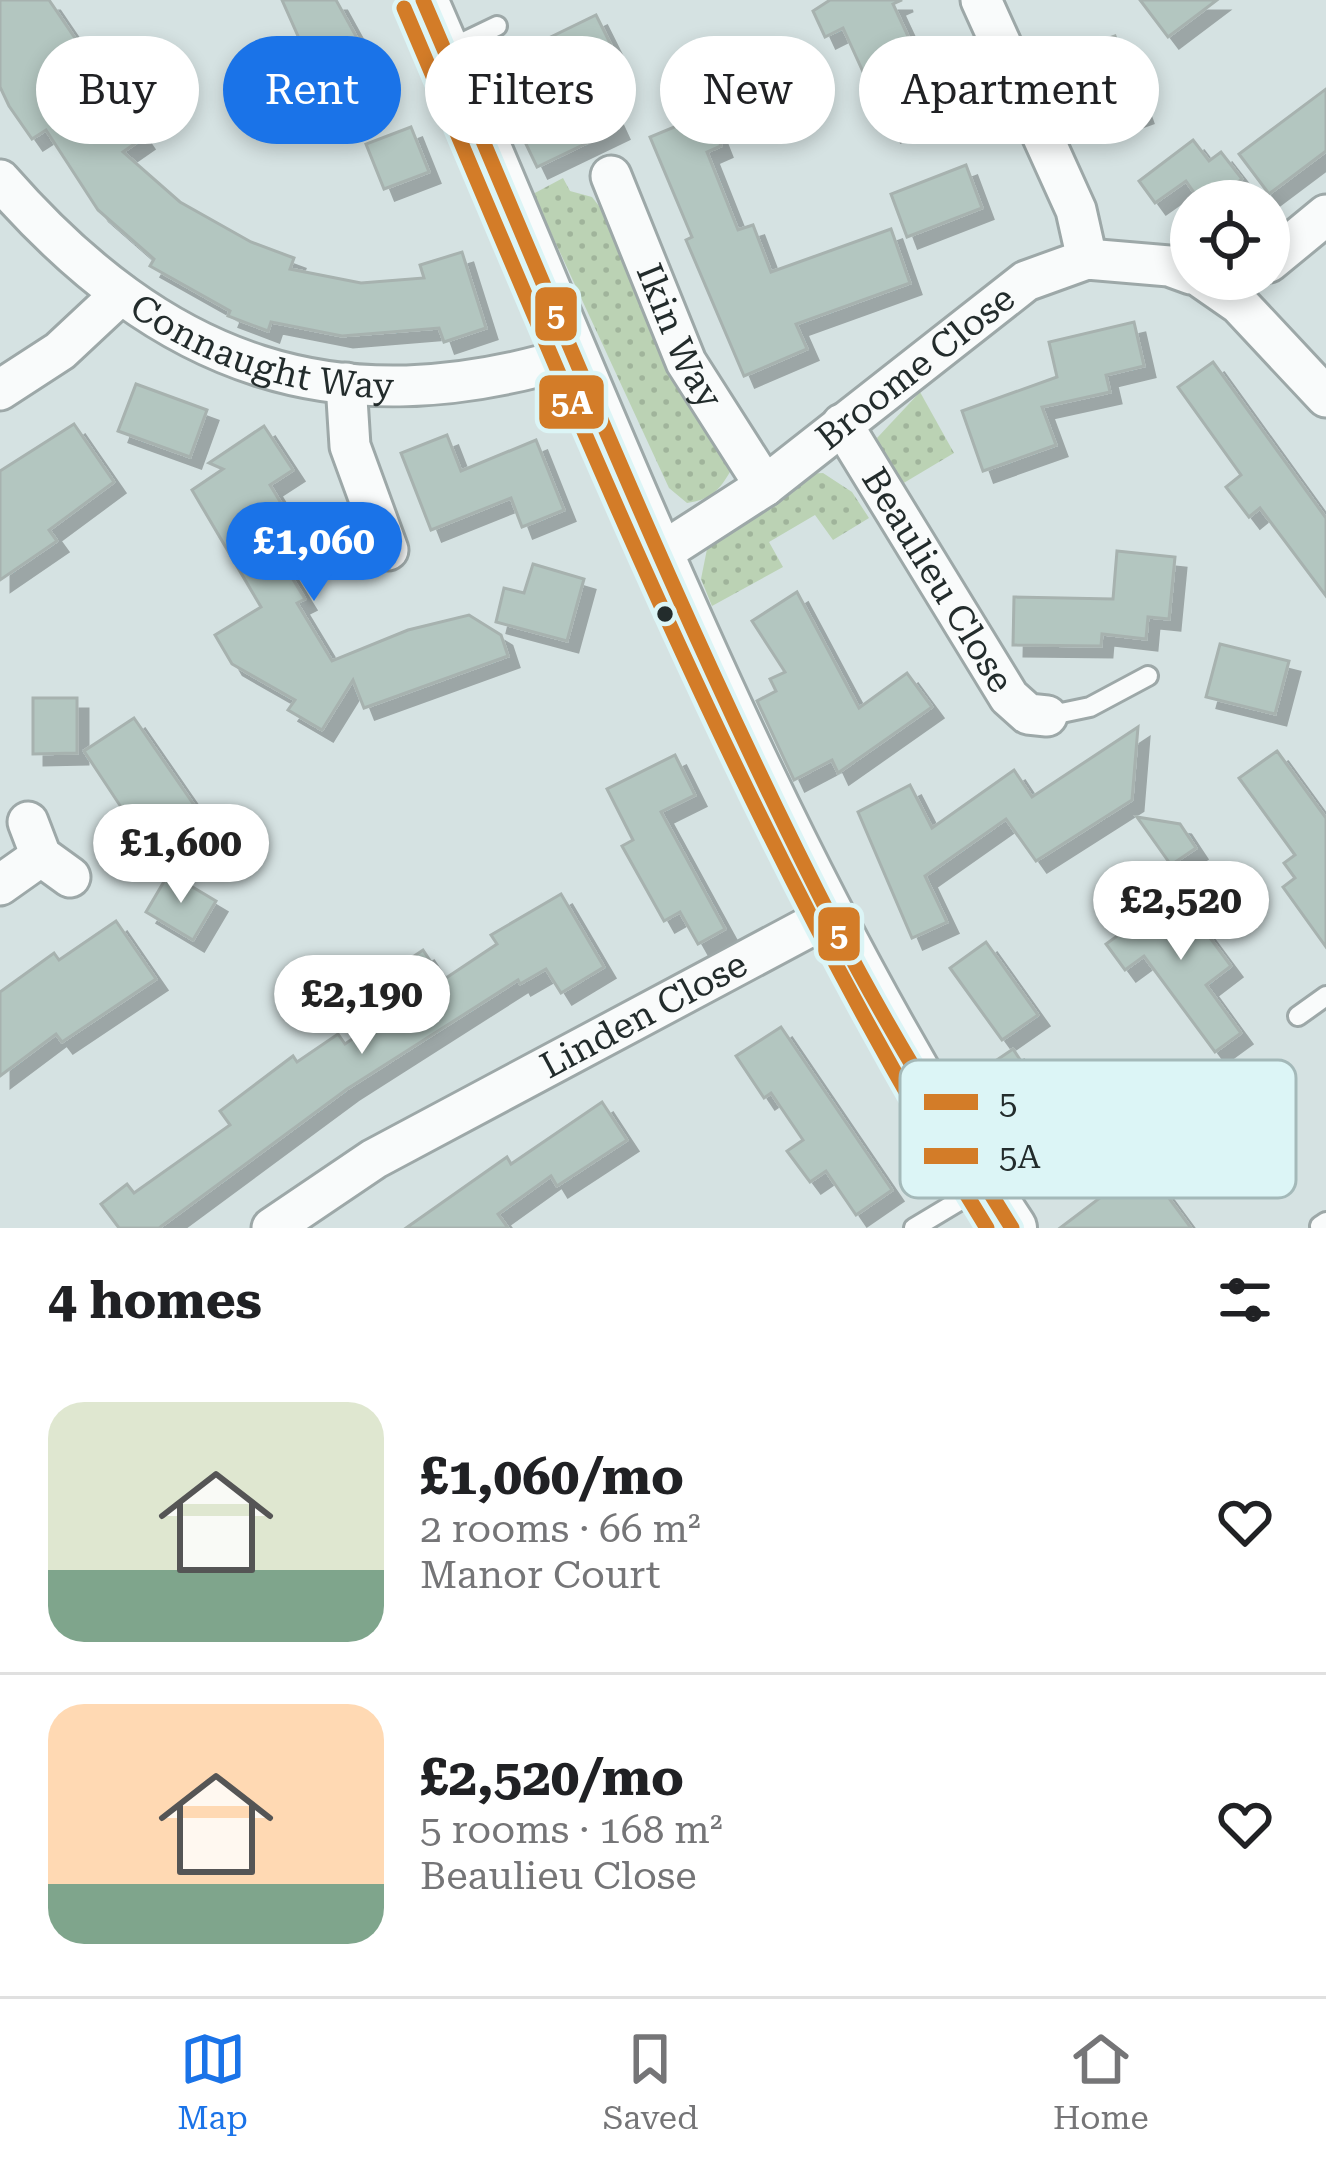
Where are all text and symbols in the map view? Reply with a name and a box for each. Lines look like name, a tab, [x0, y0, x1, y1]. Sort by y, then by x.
chip: Buy	[36, 36, 199, 144]
chip: Rent	[223, 36, 401, 144]
chip: Filters	[425, 36, 636, 144]
chip: New	[660, 36, 835, 144]
chip: Apartment	[859, 36, 1159, 144]
map controls	[1170, 180, 1290, 300]
button: locate	[1170, 180, 1290, 300]
street label: Ikin Way	[628, 258, 731, 417]
street label: Broome Close	[808, 277, 1023, 459]
line badge: 5	[533, 285, 579, 343]
street label: Connaught Way	[122, 286, 395, 407]
text: 5	[547, 295, 565, 334]
line badge: 5A	[537, 373, 606, 431]
text: 5A	[551, 383, 593, 422]
street label: Beaulieu Close	[853, 460, 1022, 700]
pin: £1,060	[216, 502, 412, 604]
text: £1,060	[253, 518, 375, 564]
unlabelled marker	[654, 603, 676, 625]
pin: £1,600	[83, 804, 279, 906]
text: £1,600	[120, 820, 242, 866]
pin: £2,520	[1083, 861, 1279, 963]
text: £2,520	[1120, 877, 1242, 923]
line badge: 5	[816, 905, 862, 963]
text: 5	[830, 915, 848, 954]
street label: Linden Close	[533, 943, 754, 1087]
pin: £2,190	[264, 955, 460, 1057]
text: £2,190	[301, 971, 423, 1017]
legend	[900, 1060, 1296, 1198]
text: 5	[999, 1083, 1017, 1122]
text: 5A	[999, 1137, 1041, 1176]
icon: filters	[1212, 1267, 1278, 1333]
text: 4 homes	[48, 1271, 262, 1330]
text: £1,060/mo	[420, 1447, 684, 1506]
icon: home	[144, 1450, 288, 1594]
icon: heart	[1212, 1489, 1278, 1555]
text: 2 rooms · 66 m²	[420, 1506, 701, 1552]
text: Manor Court	[420, 1552, 661, 1598]
text: £2,520/mo	[420, 1748, 684, 1807]
icon: home	[144, 1752, 288, 1896]
icon: heart	[1212, 1791, 1278, 1857]
text: 5 rooms · 168 m²	[420, 1807, 723, 1853]
text: Beaulieu Close	[420, 1853, 697, 1899]
tab: Map	[177, 2026, 248, 2137]
tab: Saved	[603, 2026, 698, 2137]
tab: Home	[1053, 2026, 1149, 2137]

